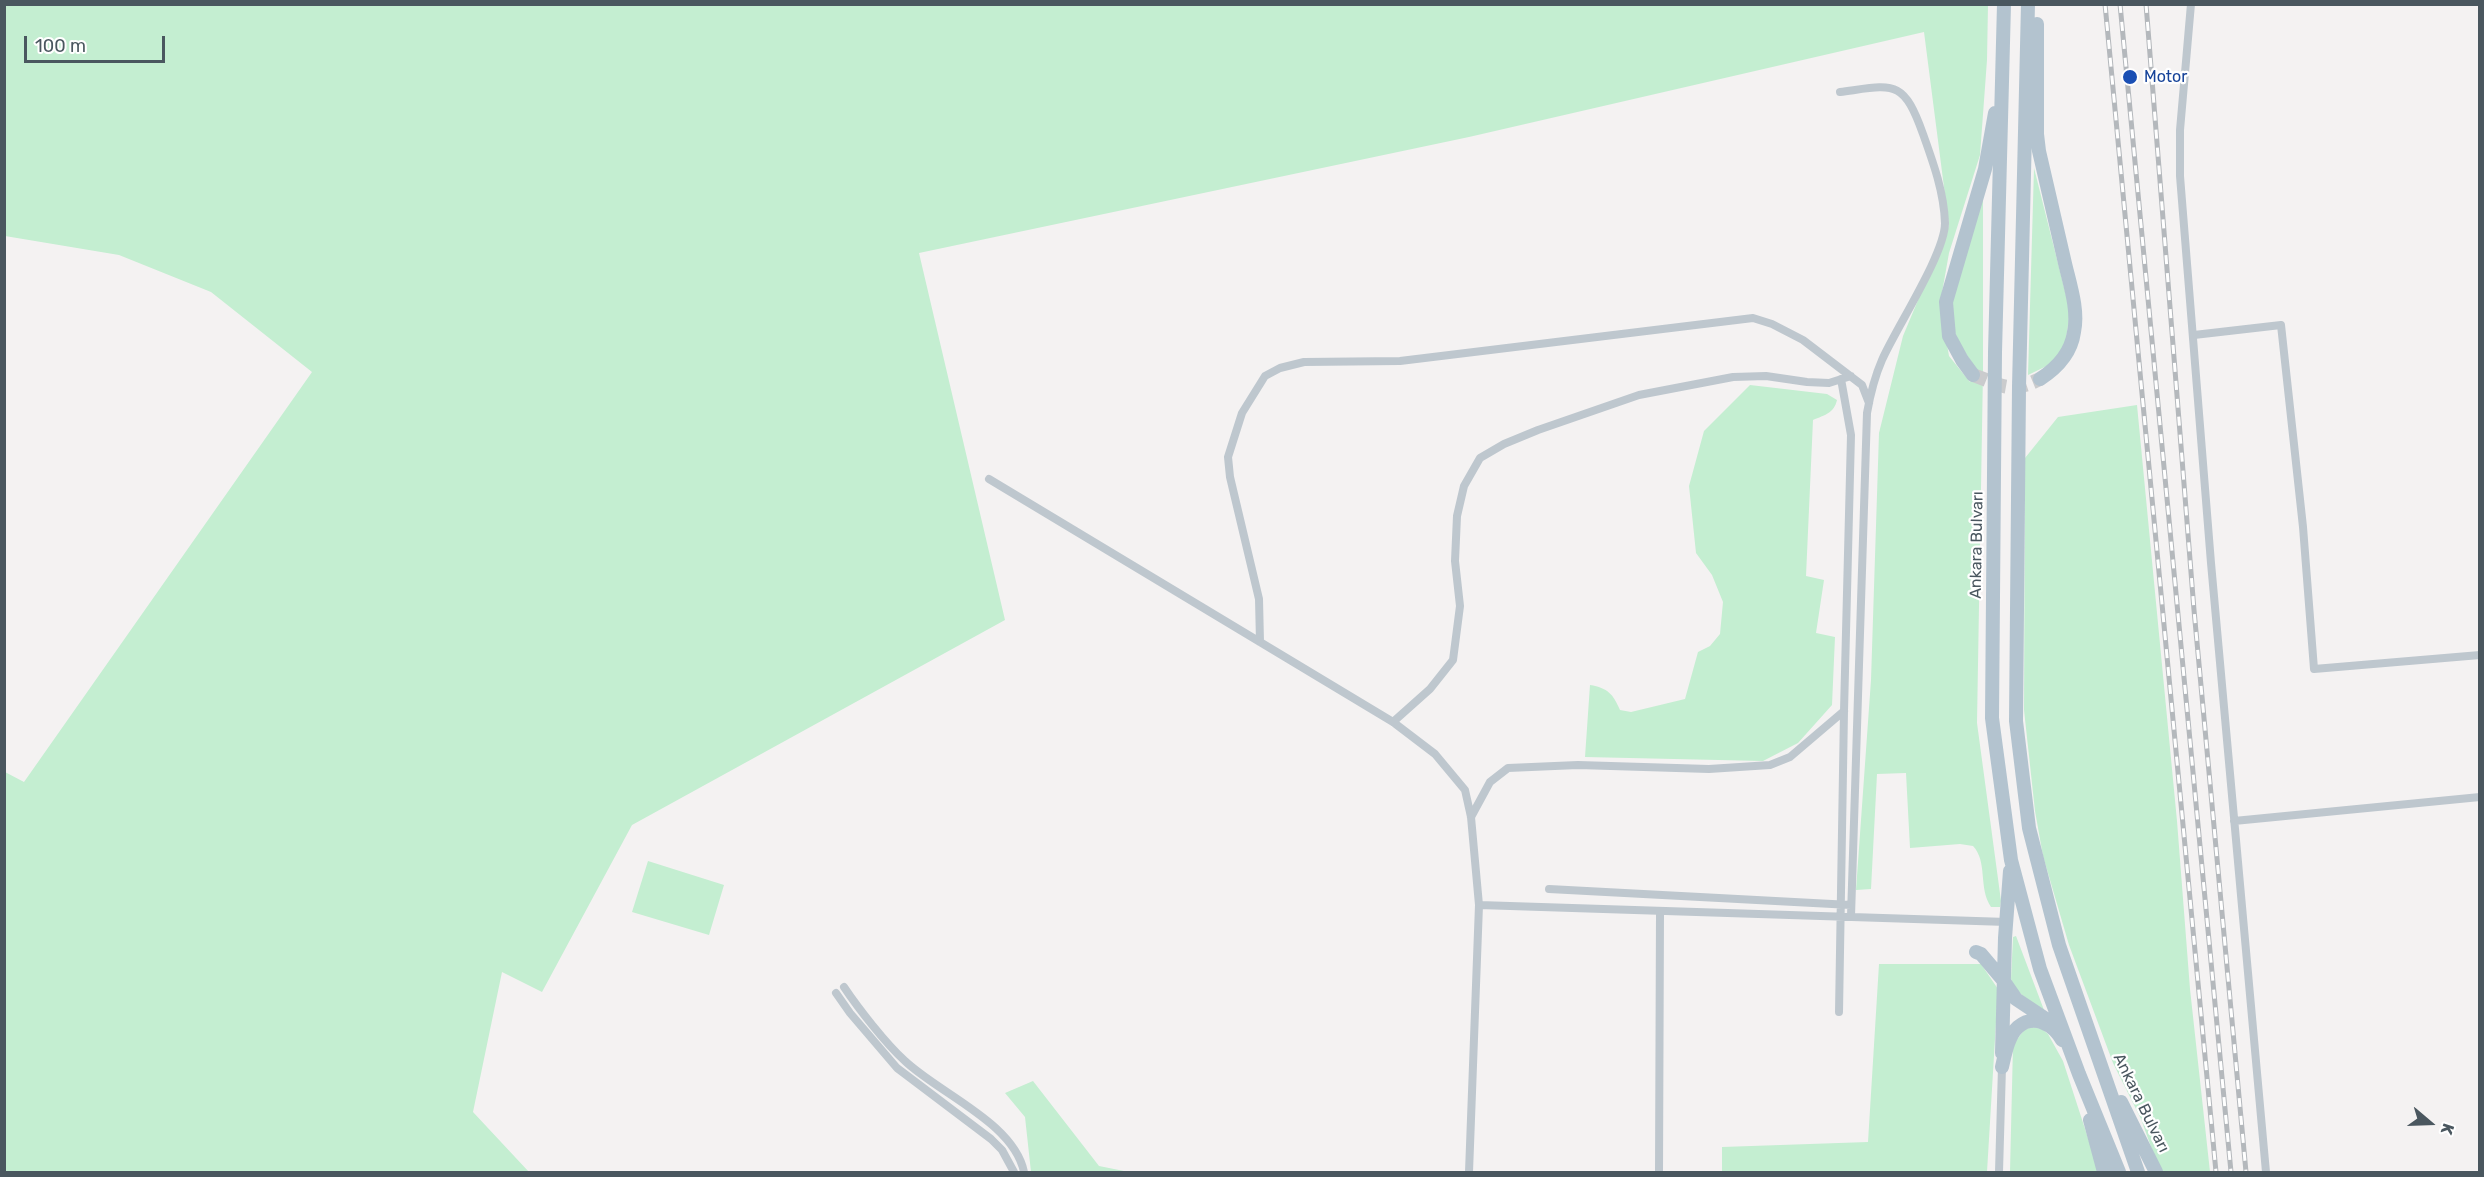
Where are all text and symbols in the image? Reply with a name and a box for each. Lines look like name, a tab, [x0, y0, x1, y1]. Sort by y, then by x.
scale bar	[27, 24, 168, 62]
text: 100 m	[35, 35, 86, 57]
place label: Motor	[2144, 67, 2187, 87]
marker: Motor	[2121, 68, 2139, 86]
street label: Ankara Bulvarı	[1966, 491, 1988, 599]
street label: Ankara Bulvarı	[2109, 1050, 2173, 1156]
north arrow	[2400, 1093, 2460, 1153]
text: K	[2437, 1121, 2458, 1137]

